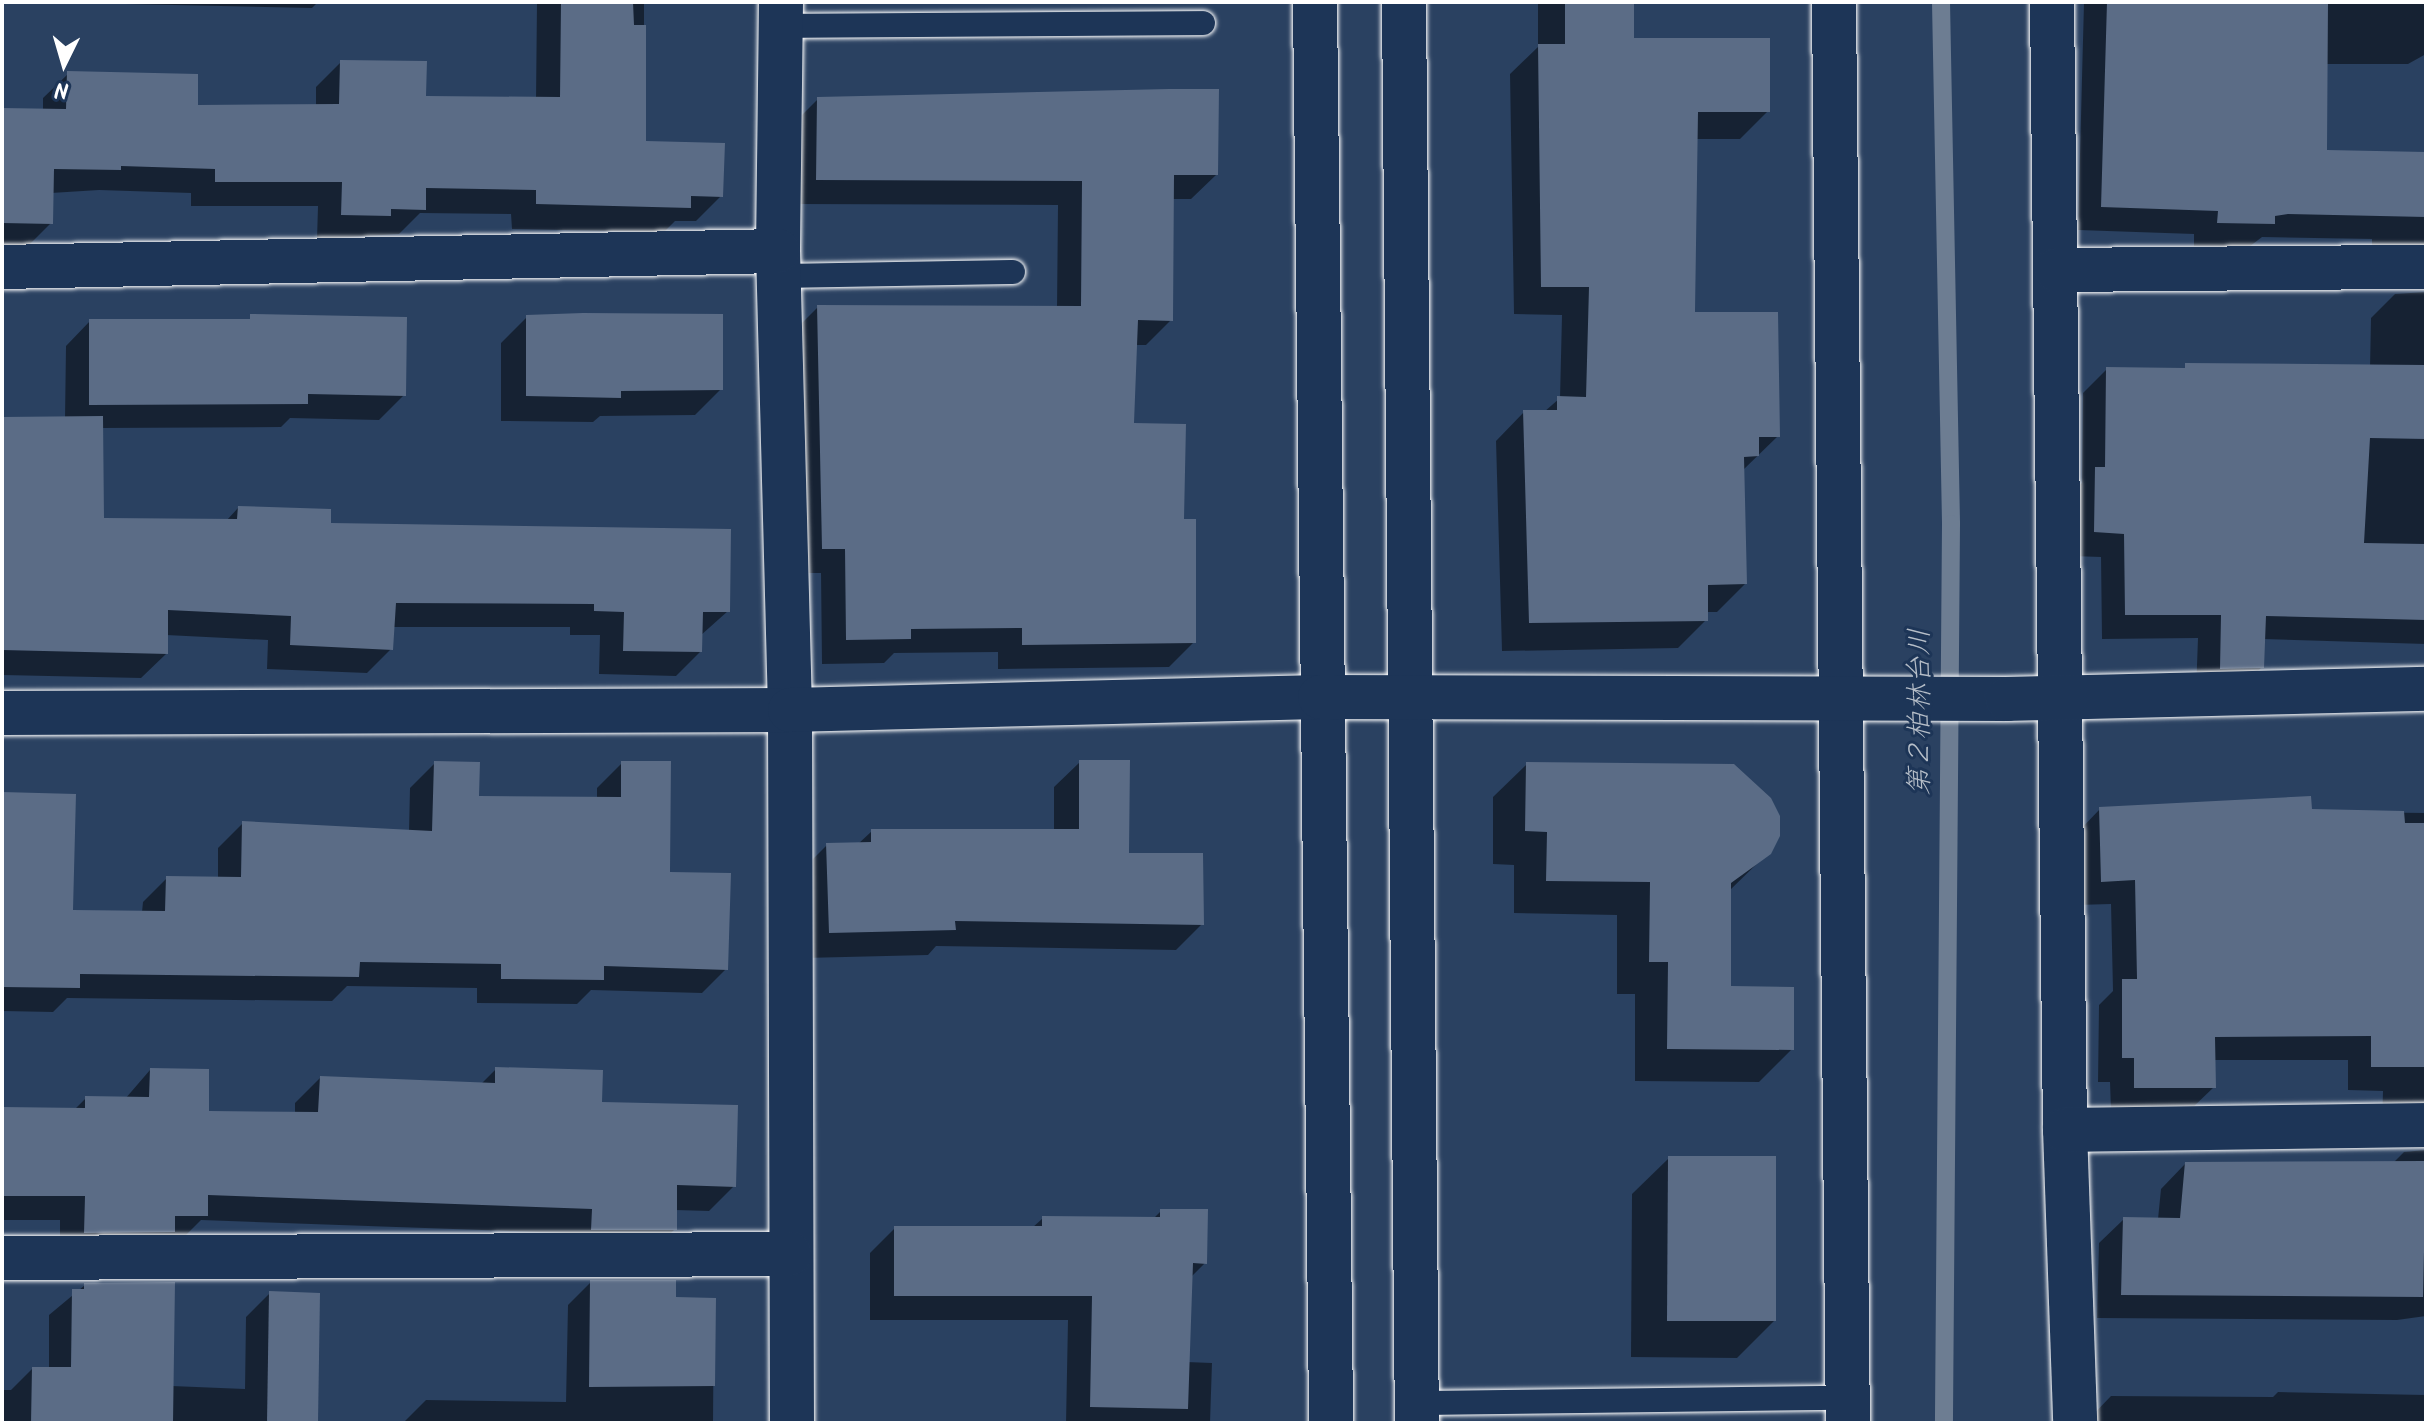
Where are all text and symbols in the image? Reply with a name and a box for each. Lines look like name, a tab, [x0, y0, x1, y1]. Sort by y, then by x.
north arrow	[24, 24, 104, 104]
text: N	[53, 70, 70, 106]
water label: 第２柏林台川	[1904, 628, 1938, 796]

